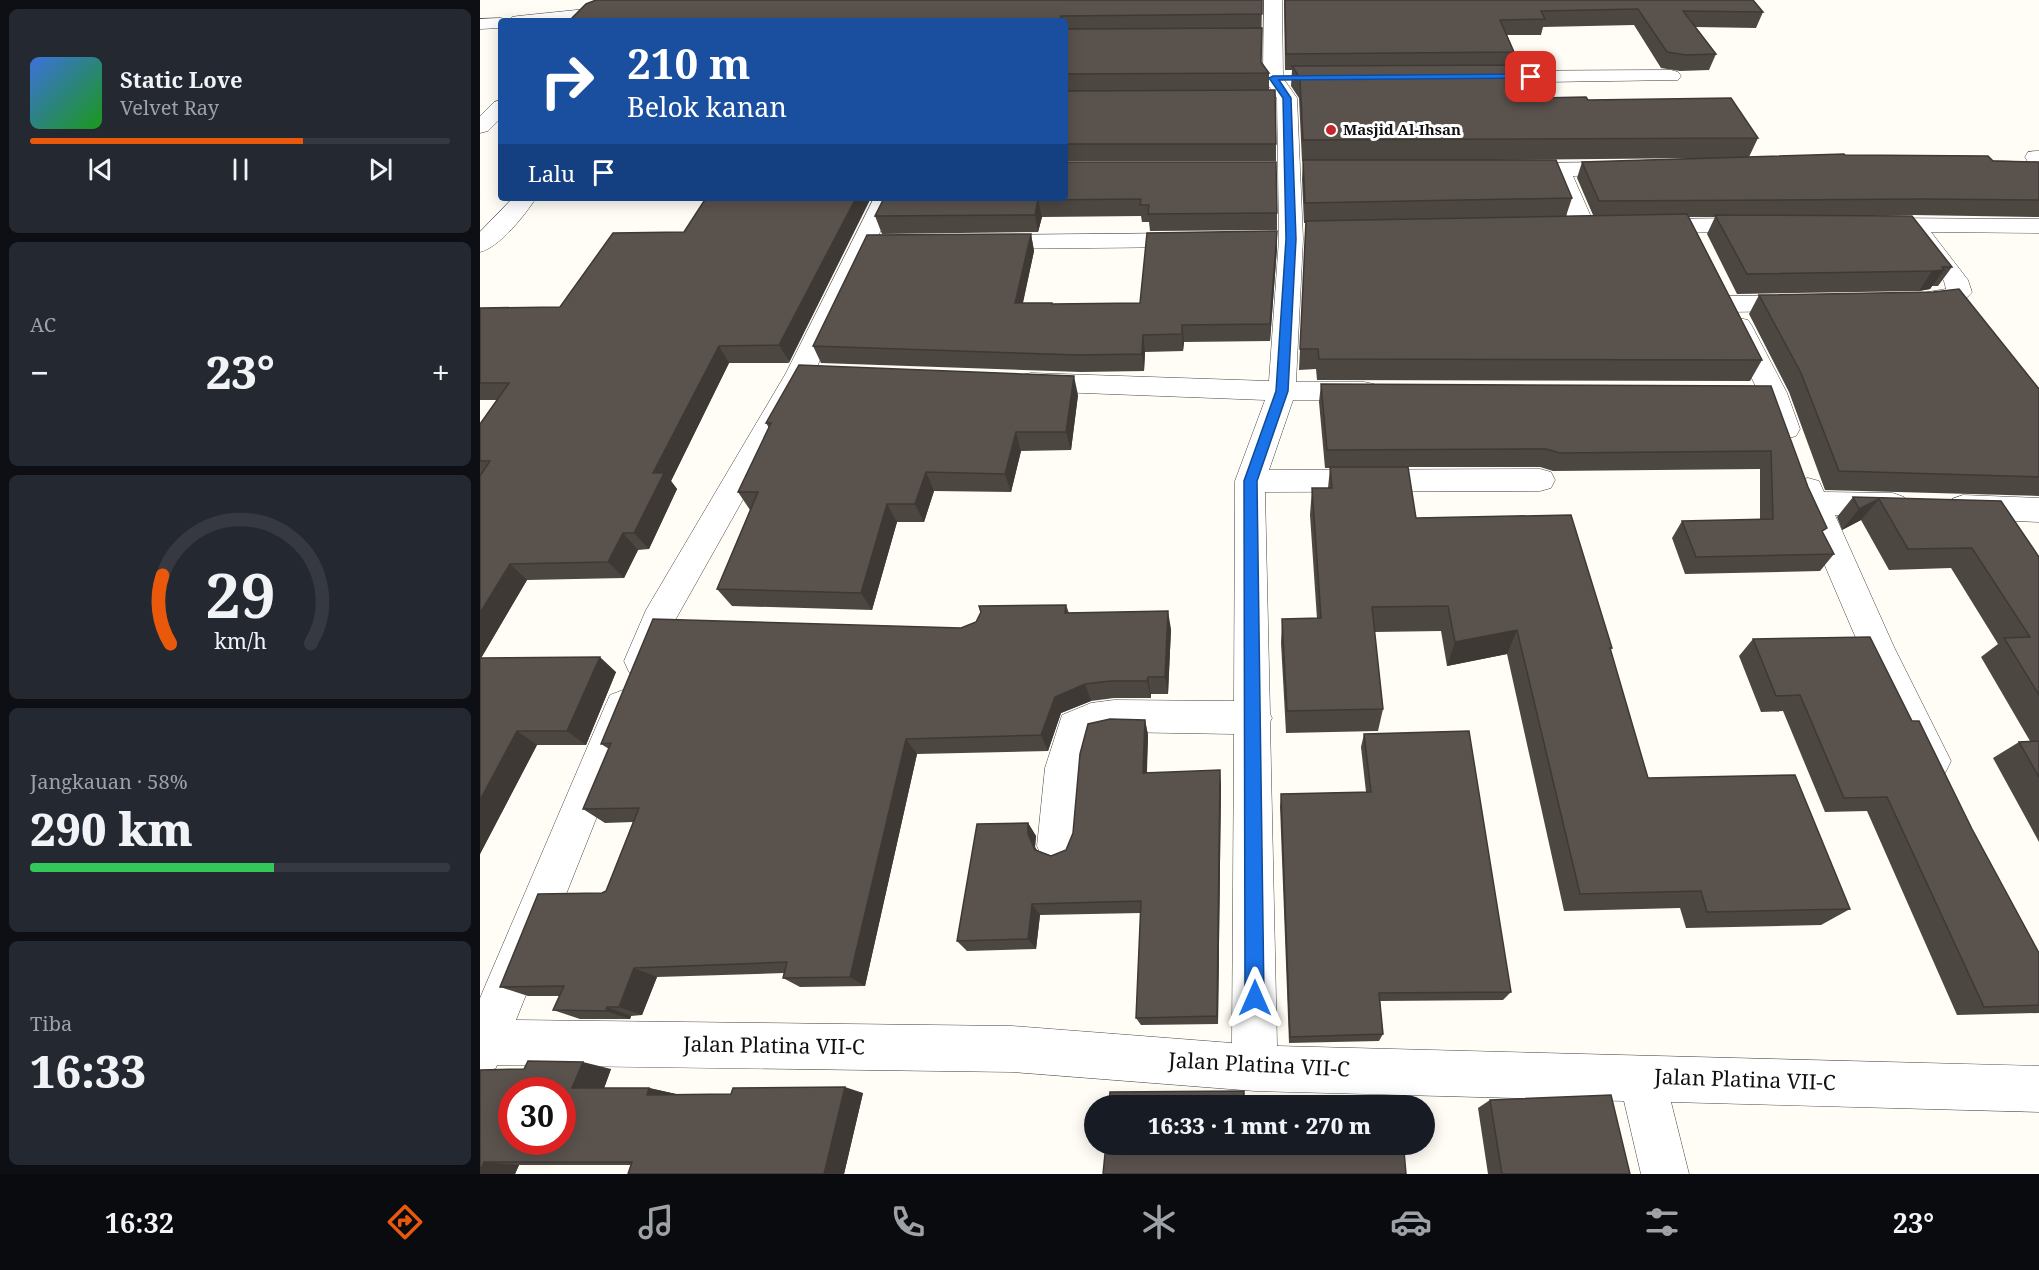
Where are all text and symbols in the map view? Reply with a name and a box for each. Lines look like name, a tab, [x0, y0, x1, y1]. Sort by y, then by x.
text: 210 m	[627, 34, 751, 91]
icon: right	[528, 42, 606, 120]
pin	[1505, 51, 1556, 102]
icon: arrive	[1514, 60, 1547, 93]
text: Static Love	[120, 64, 243, 94]
text: Belok kanan	[627, 88, 787, 125]
text: Velvet Ray	[120, 94, 219, 121]
place label: Masjid Al-Ihsan	[1343, 119, 1461, 139]
marker: Masjid Al-Ihsan	[1324, 123, 1338, 137]
icon: previous	[84, 153, 117, 186]
icon: pause	[224, 153, 257, 186]
icon: next	[364, 153, 397, 186]
icon: arrive	[587, 156, 620, 189]
text: Lalu	[528, 158, 575, 188]
text: AC	[30, 311, 56, 338]
text: 23°	[206, 341, 275, 402]
text: −	[30, 350, 49, 395]
text: +	[432, 350, 450, 395]
text: 29	[205, 551, 275, 636]
text: km/h	[214, 626, 267, 655]
text: Jangkauan · 58%	[30, 768, 188, 795]
text: 290 km	[30, 798, 193, 859]
position arrow	[1223, 966, 1287, 1030]
text: Tiba	[30, 1010, 72, 1037]
street label: Jalan Platina VII-C	[682, 1029, 865, 1061]
text: 16:33	[30, 1040, 146, 1101]
street label: Jalan Platina VII-C	[1167, 1045, 1351, 1083]
street label: Jalan Platina VII-C	[1653, 1062, 1836, 1096]
speed limit sign: 30	[498, 1077, 576, 1155]
text: 16:33 · 1 mnt · 270 m	[1148, 1110, 1371, 1140]
icon: directions	[384, 1201, 426, 1243]
icon: music	[635, 1201, 677, 1243]
icon: phone	[887, 1201, 929, 1243]
icon: climate	[1138, 1201, 1180, 1243]
icon: car	[1390, 1201, 1432, 1243]
icon: filters	[1641, 1201, 1683, 1243]
text: 16:32	[105, 1204, 174, 1241]
text: 23°	[1893, 1204, 1934, 1241]

